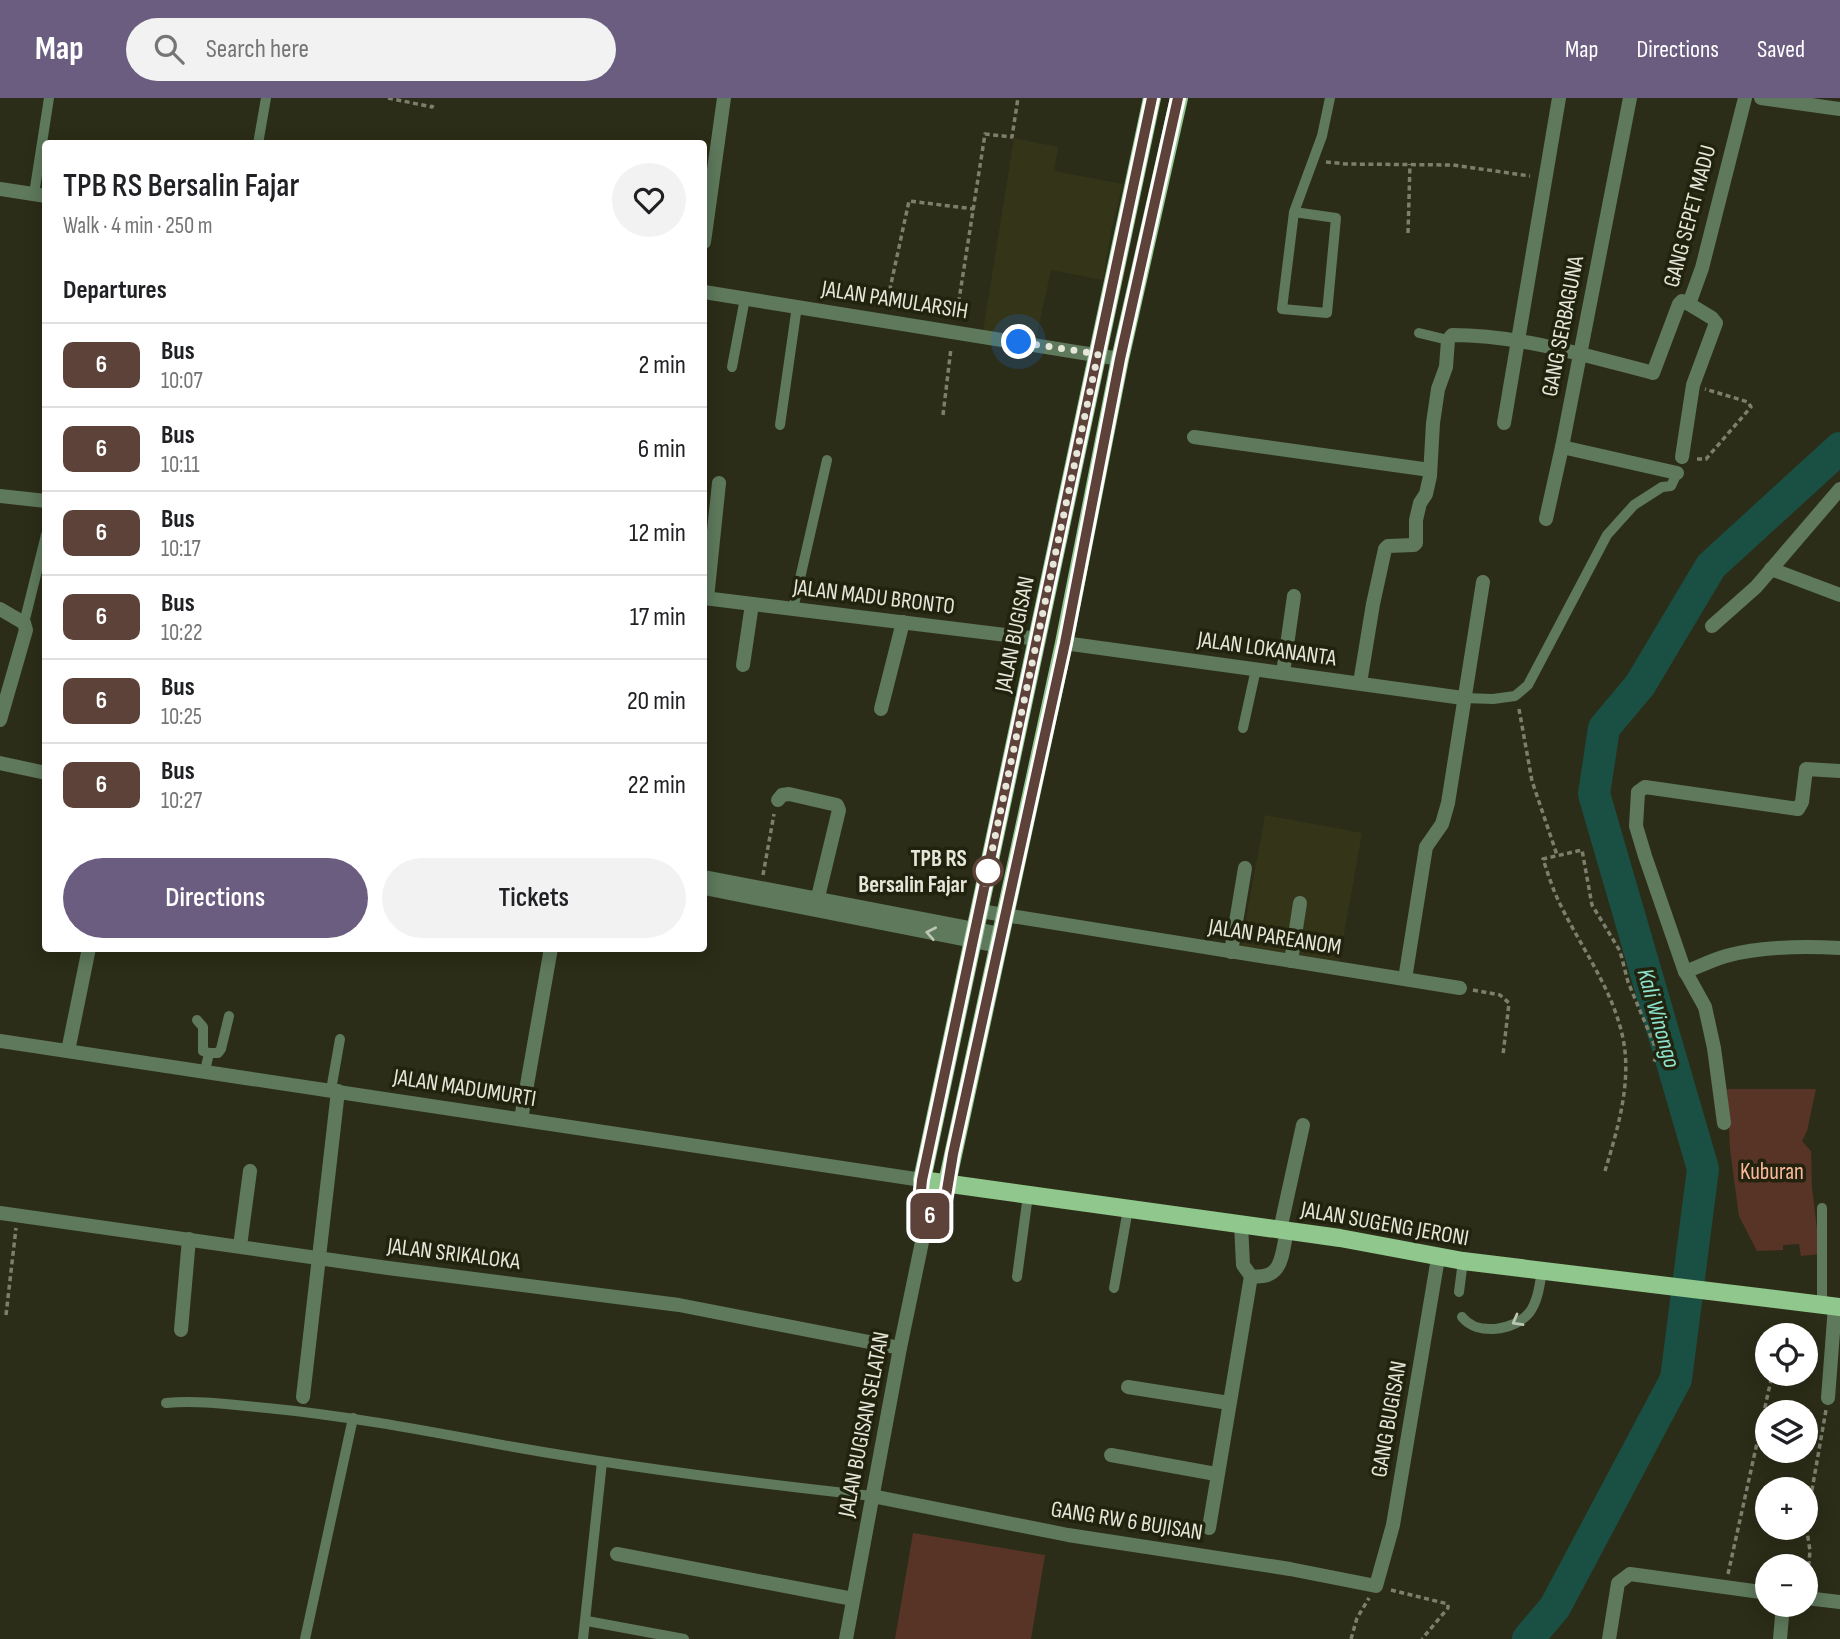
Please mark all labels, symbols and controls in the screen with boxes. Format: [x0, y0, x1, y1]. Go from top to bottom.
search box [126, 18, 616, 81]
text: Map [35, 29, 84, 69]
icon: search [150, 30, 188, 68]
text: Search here [206, 34, 309, 65]
text: Map [1565, 35, 1598, 64]
text: Directions [1636, 35, 1719, 64]
text: Saved [1757, 35, 1805, 64]
street label: GANG SEPET MADU [1658, 142, 1722, 290]
button: heart [612, 163, 686, 237]
text: TPB RS Bersalin Fajar [63, 166, 299, 206]
text: Walk · 4 min · 250 m [63, 212, 213, 240]
street label: GANG SERBAGUNA [1536, 253, 1590, 399]
street label: JALAN PAMULARSIH [819, 274, 970, 325]
text: Departures [63, 275, 167, 306]
your location [1001, 324, 1036, 359]
text: Bus [161, 336, 195, 367]
text: 6 [96, 350, 107, 379]
text: 2 min [638, 350, 686, 381]
text: 10:07 [161, 367, 203, 395]
text: Bus [161, 420, 195, 451]
text: 6 [96, 434, 107, 463]
text: 6 min [638, 434, 686, 465]
text: 10:11 [161, 451, 199, 479]
text: Bus [161, 504, 195, 535]
text: 6 [96, 518, 107, 547]
text: 12 min [629, 518, 686, 549]
text: 10:17 [161, 535, 201, 563]
street label: JALAN MADU BRONTO [791, 573, 956, 621]
street label: JALAN BUGISAN [989, 574, 1041, 696]
text: Bus [161, 588, 195, 619]
text: 6 [96, 602, 107, 631]
text: 17 min [630, 602, 686, 633]
text: 10:22 [161, 619, 202, 647]
street label: JALAN LOKANANTA [1195, 625, 1338, 673]
text: Bus [161, 672, 195, 703]
text: 6 [96, 686, 107, 715]
text: 20 min [627, 686, 686, 717]
text: 10:25 [161, 703, 202, 731]
text: Bus [161, 756, 195, 787]
text: 6 [96, 770, 107, 799]
text: 22 min [628, 770, 686, 801]
text: 10:27 [161, 787, 202, 815]
place label: TPB RS Bersalin Fajar [858, 845, 967, 899]
marker: TPB RS Bersalin Fajar [973, 856, 1003, 886]
button: Directions [63, 858, 368, 938]
button: Tickets [382, 858, 686, 938]
street label: JALAN PAREANOM [1205, 913, 1343, 961]
one-way arrow [925, 926, 937, 941]
water label: Kali Winongo [1631, 965, 1687, 1071]
street label: JALAN MADUMURTI [391, 1063, 538, 1113]
park label: Kuburan [1740, 1158, 1804, 1186]
line badge: 6 [907, 1193, 953, 1239]
street label: JALAN SUGENG JERONI [1298, 1195, 1471, 1253]
text: 6 [924, 1201, 936, 1230]
street label: JALAN SRIKALOKA [385, 1232, 522, 1276]
one-way arrow [1511, 1312, 1524, 1326]
map controls [1755, 1323, 1818, 1617]
button: locate [1755, 1323, 1818, 1386]
street label: JALAN BUGISAN SELATAN [832, 1329, 896, 1520]
street label: GANG BUGISAN [1365, 1359, 1413, 1479]
button: layers [1755, 1400, 1818, 1463]
button: + [1755, 1477, 1818, 1540]
street label: GANG RW 6 BUJISAN [1049, 1495, 1205, 1547]
button: − [1755, 1554, 1818, 1617]

